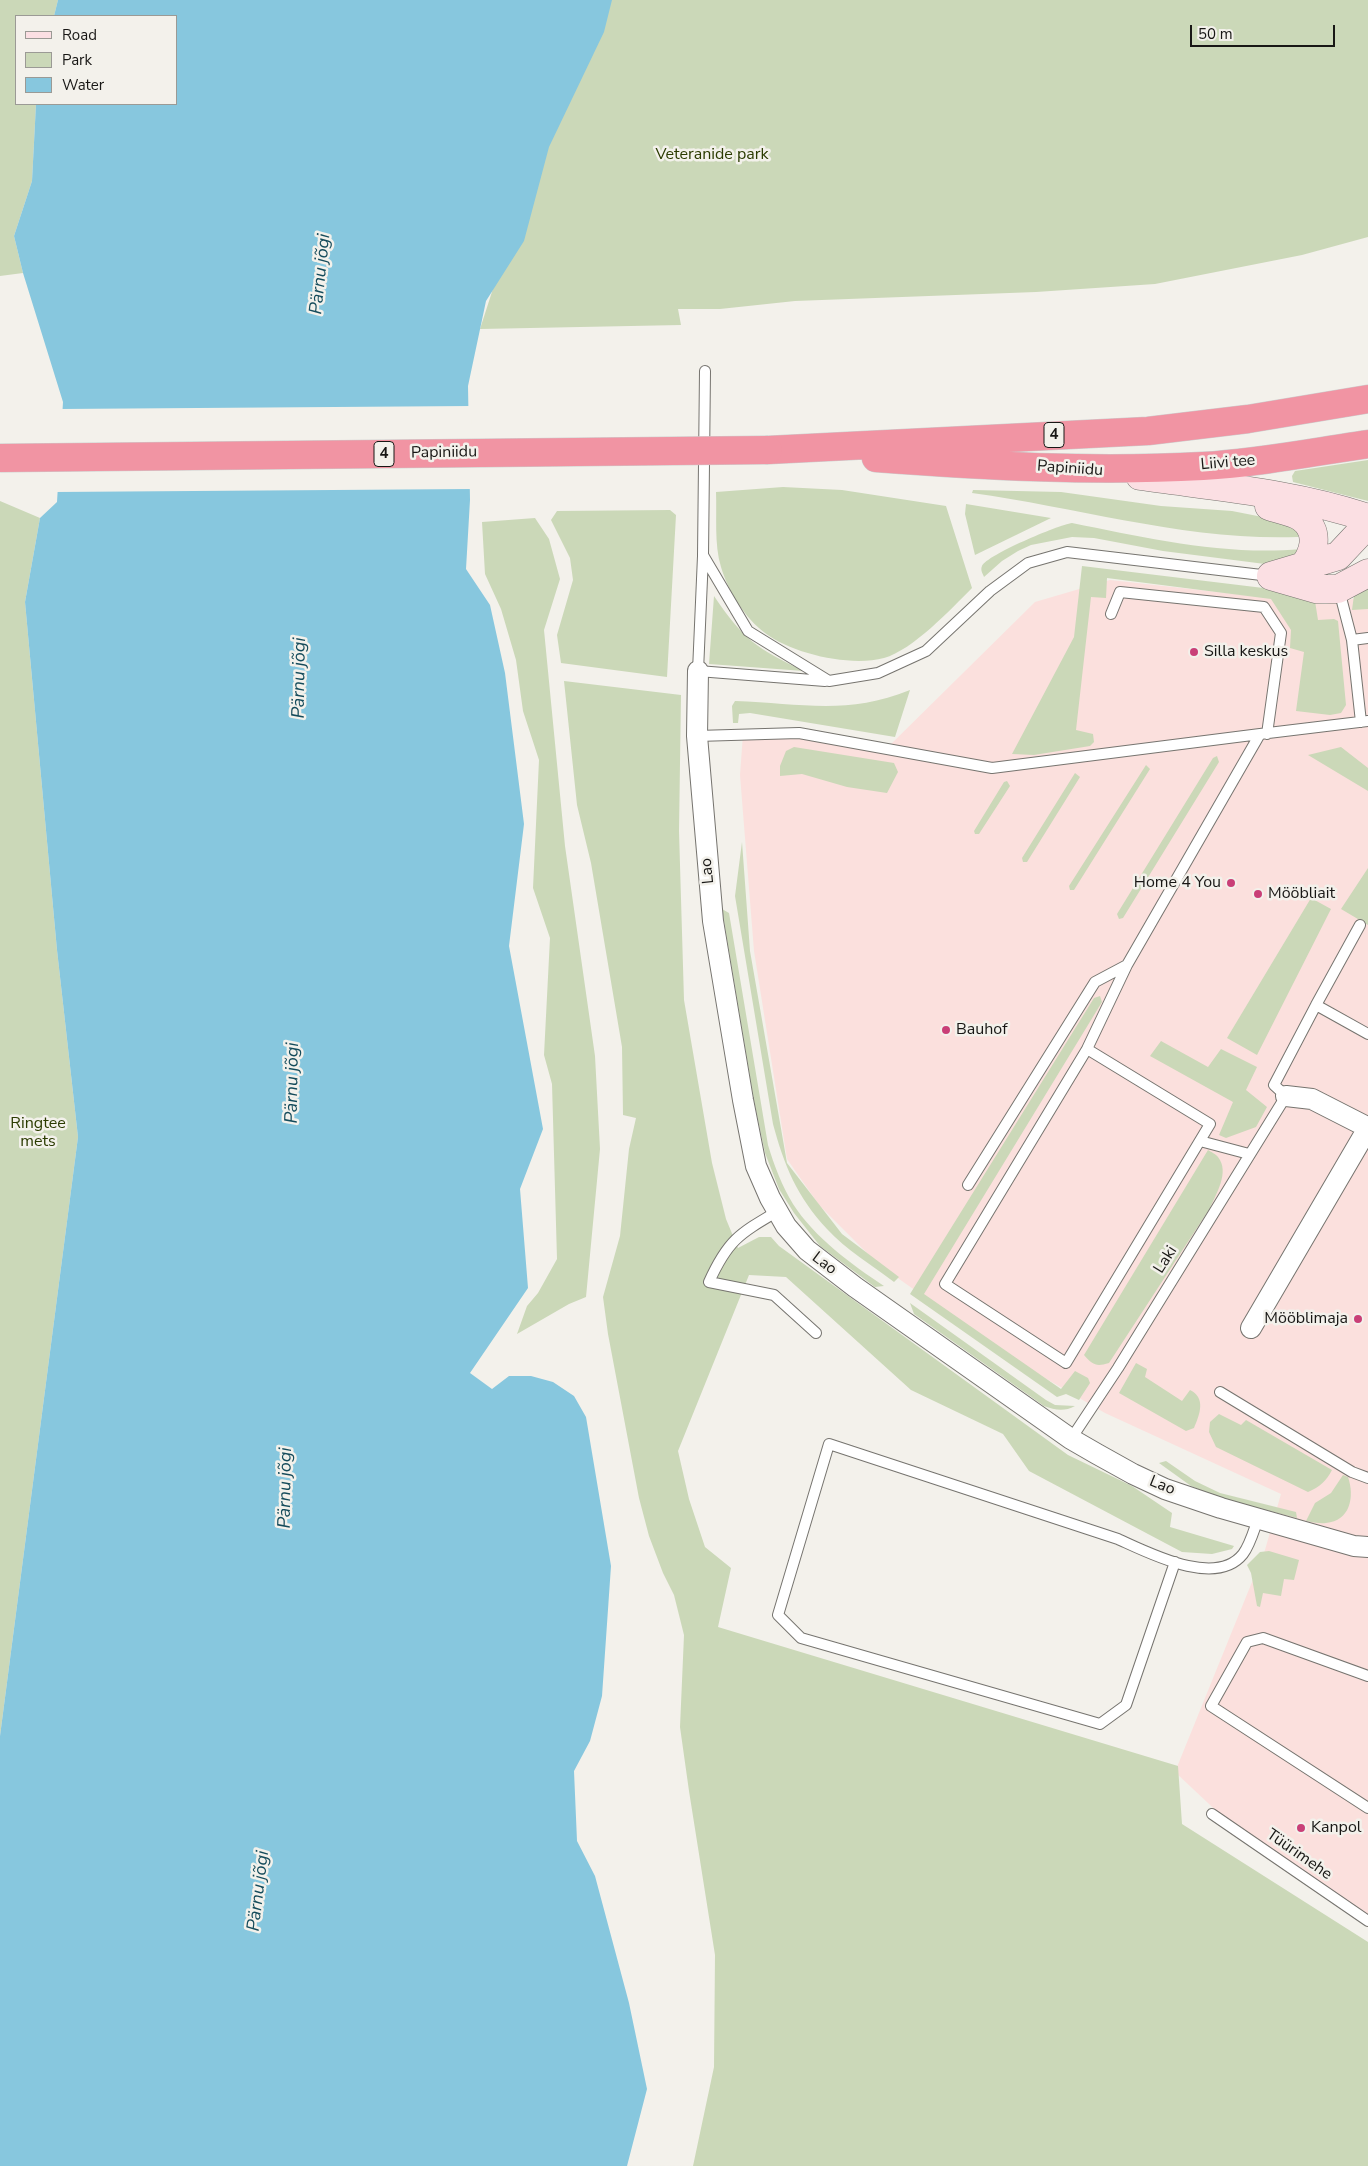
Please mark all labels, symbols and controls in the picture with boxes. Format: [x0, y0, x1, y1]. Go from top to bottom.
legend [15, 15, 178, 105]
scale bar [1193, 15, 1338, 47]
text: 50 m [1198, 24, 1233, 44]
text: Road [62, 25, 97, 45]
text: Park [62, 50, 92, 70]
text: Water [62, 75, 104, 95]
park label: Veteranide park [655, 145, 769, 165]
water label: Pärnu jõgi [306, 233, 336, 315]
road number: 4 [1044, 422, 1064, 448]
road number: 4 [374, 442, 394, 466]
street label: Papiniidu [411, 443, 477, 463]
street label: Liivi tee [1200, 451, 1256, 475]
street label: Papiniidu [1036, 457, 1104, 481]
water label: Pärnu jõgi [288, 637, 312, 719]
place label: Silla keskus [1204, 642, 1288, 662]
marker: Silla keskus [1188, 646, 1200, 658]
street label: Lao [697, 857, 719, 885]
place label: Home 4 You [1134, 873, 1221, 893]
marker: Home 4 You [1225, 877, 1237, 889]
place label: Mööbliait [1268, 884, 1335, 904]
marker: Mööbliait [1252, 888, 1264, 900]
place label: Bauhof [956, 1020, 1008, 1040]
marker: Bauhof [940, 1024, 952, 1036]
water label: Pärnu jõgi [281, 1042, 305, 1124]
park label: Ringtee mets [10, 1114, 66, 1152]
street label: Laki [1150, 1243, 1182, 1277]
street label: Lao [808, 1248, 840, 1280]
place label: Mööblimaja [1264, 1309, 1348, 1329]
marker: Mööblimaja [1352, 1313, 1364, 1325]
water label: Pärnu jõgi [274, 1447, 298, 1529]
street label: Lao [1146, 1472, 1178, 1500]
place label: Kanpol [1311, 1818, 1362, 1838]
marker: Kanpol [1295, 1822, 1307, 1834]
street label: Tüürimehe [1262, 1825, 1336, 1885]
water label: Pärnu jõgi [243, 1850, 275, 1932]

